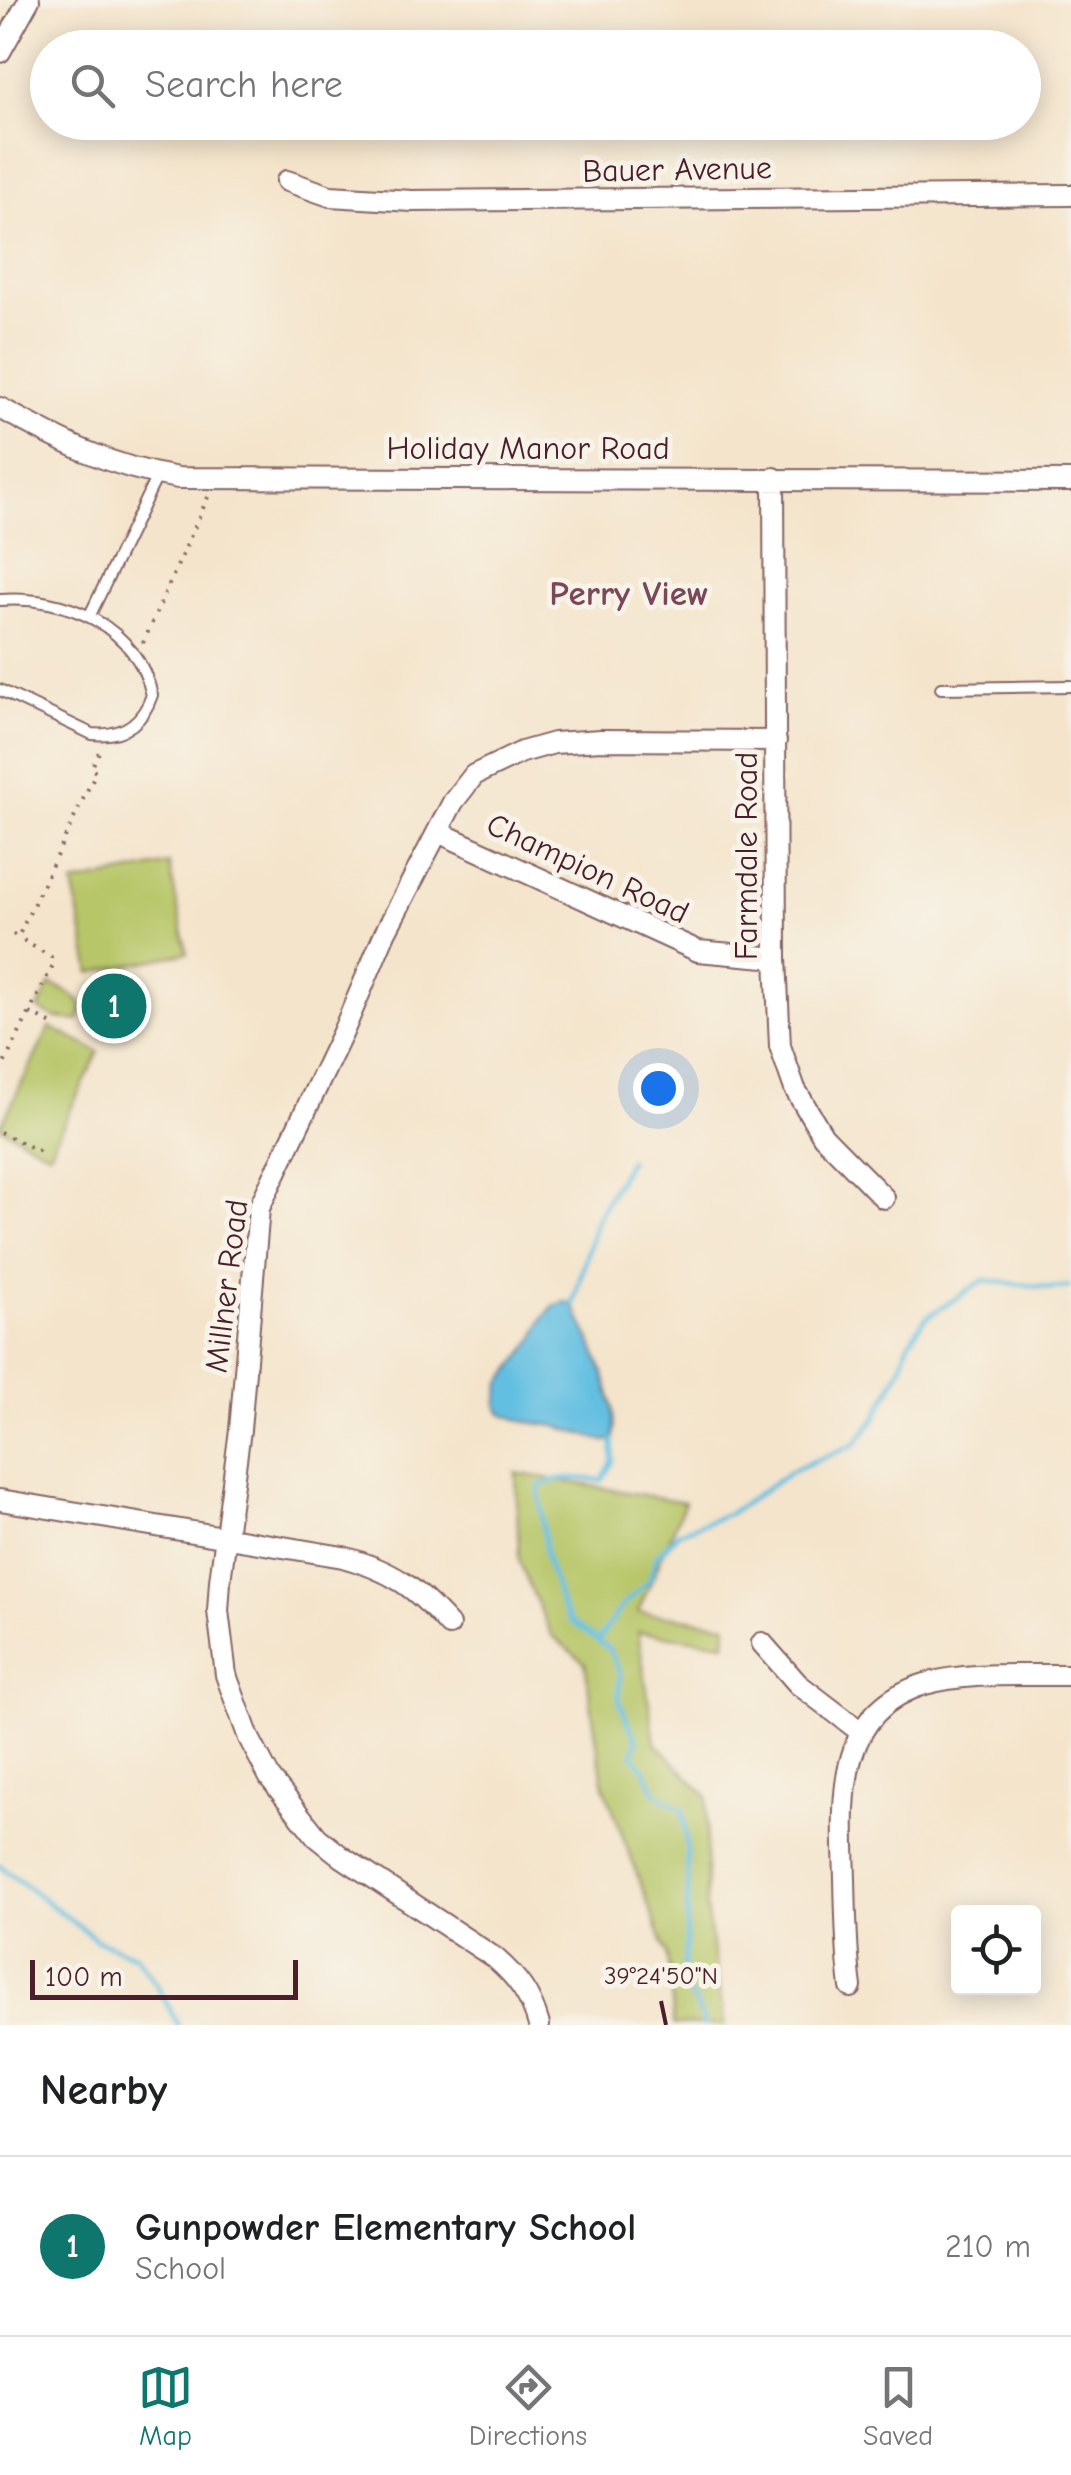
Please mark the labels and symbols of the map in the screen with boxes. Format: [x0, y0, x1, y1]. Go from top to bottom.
street label: Bauer Avenue [582, 149, 772, 190]
street label: Holiday Manor Road [386, 430, 670, 467]
district label: Perry View [549, 573, 709, 614]
street label: Farmdale Road [728, 752, 765, 960]
street label: Champion Road [481, 806, 695, 931]
pin: 1 [82, 968, 146, 1044]
your location [633, 1063, 684, 1114]
street label: Millner Road [198, 1197, 255, 1375]
scale bar [30, 1955, 298, 2000]
text: 39°24'50"N [604, 1961, 718, 1990]

